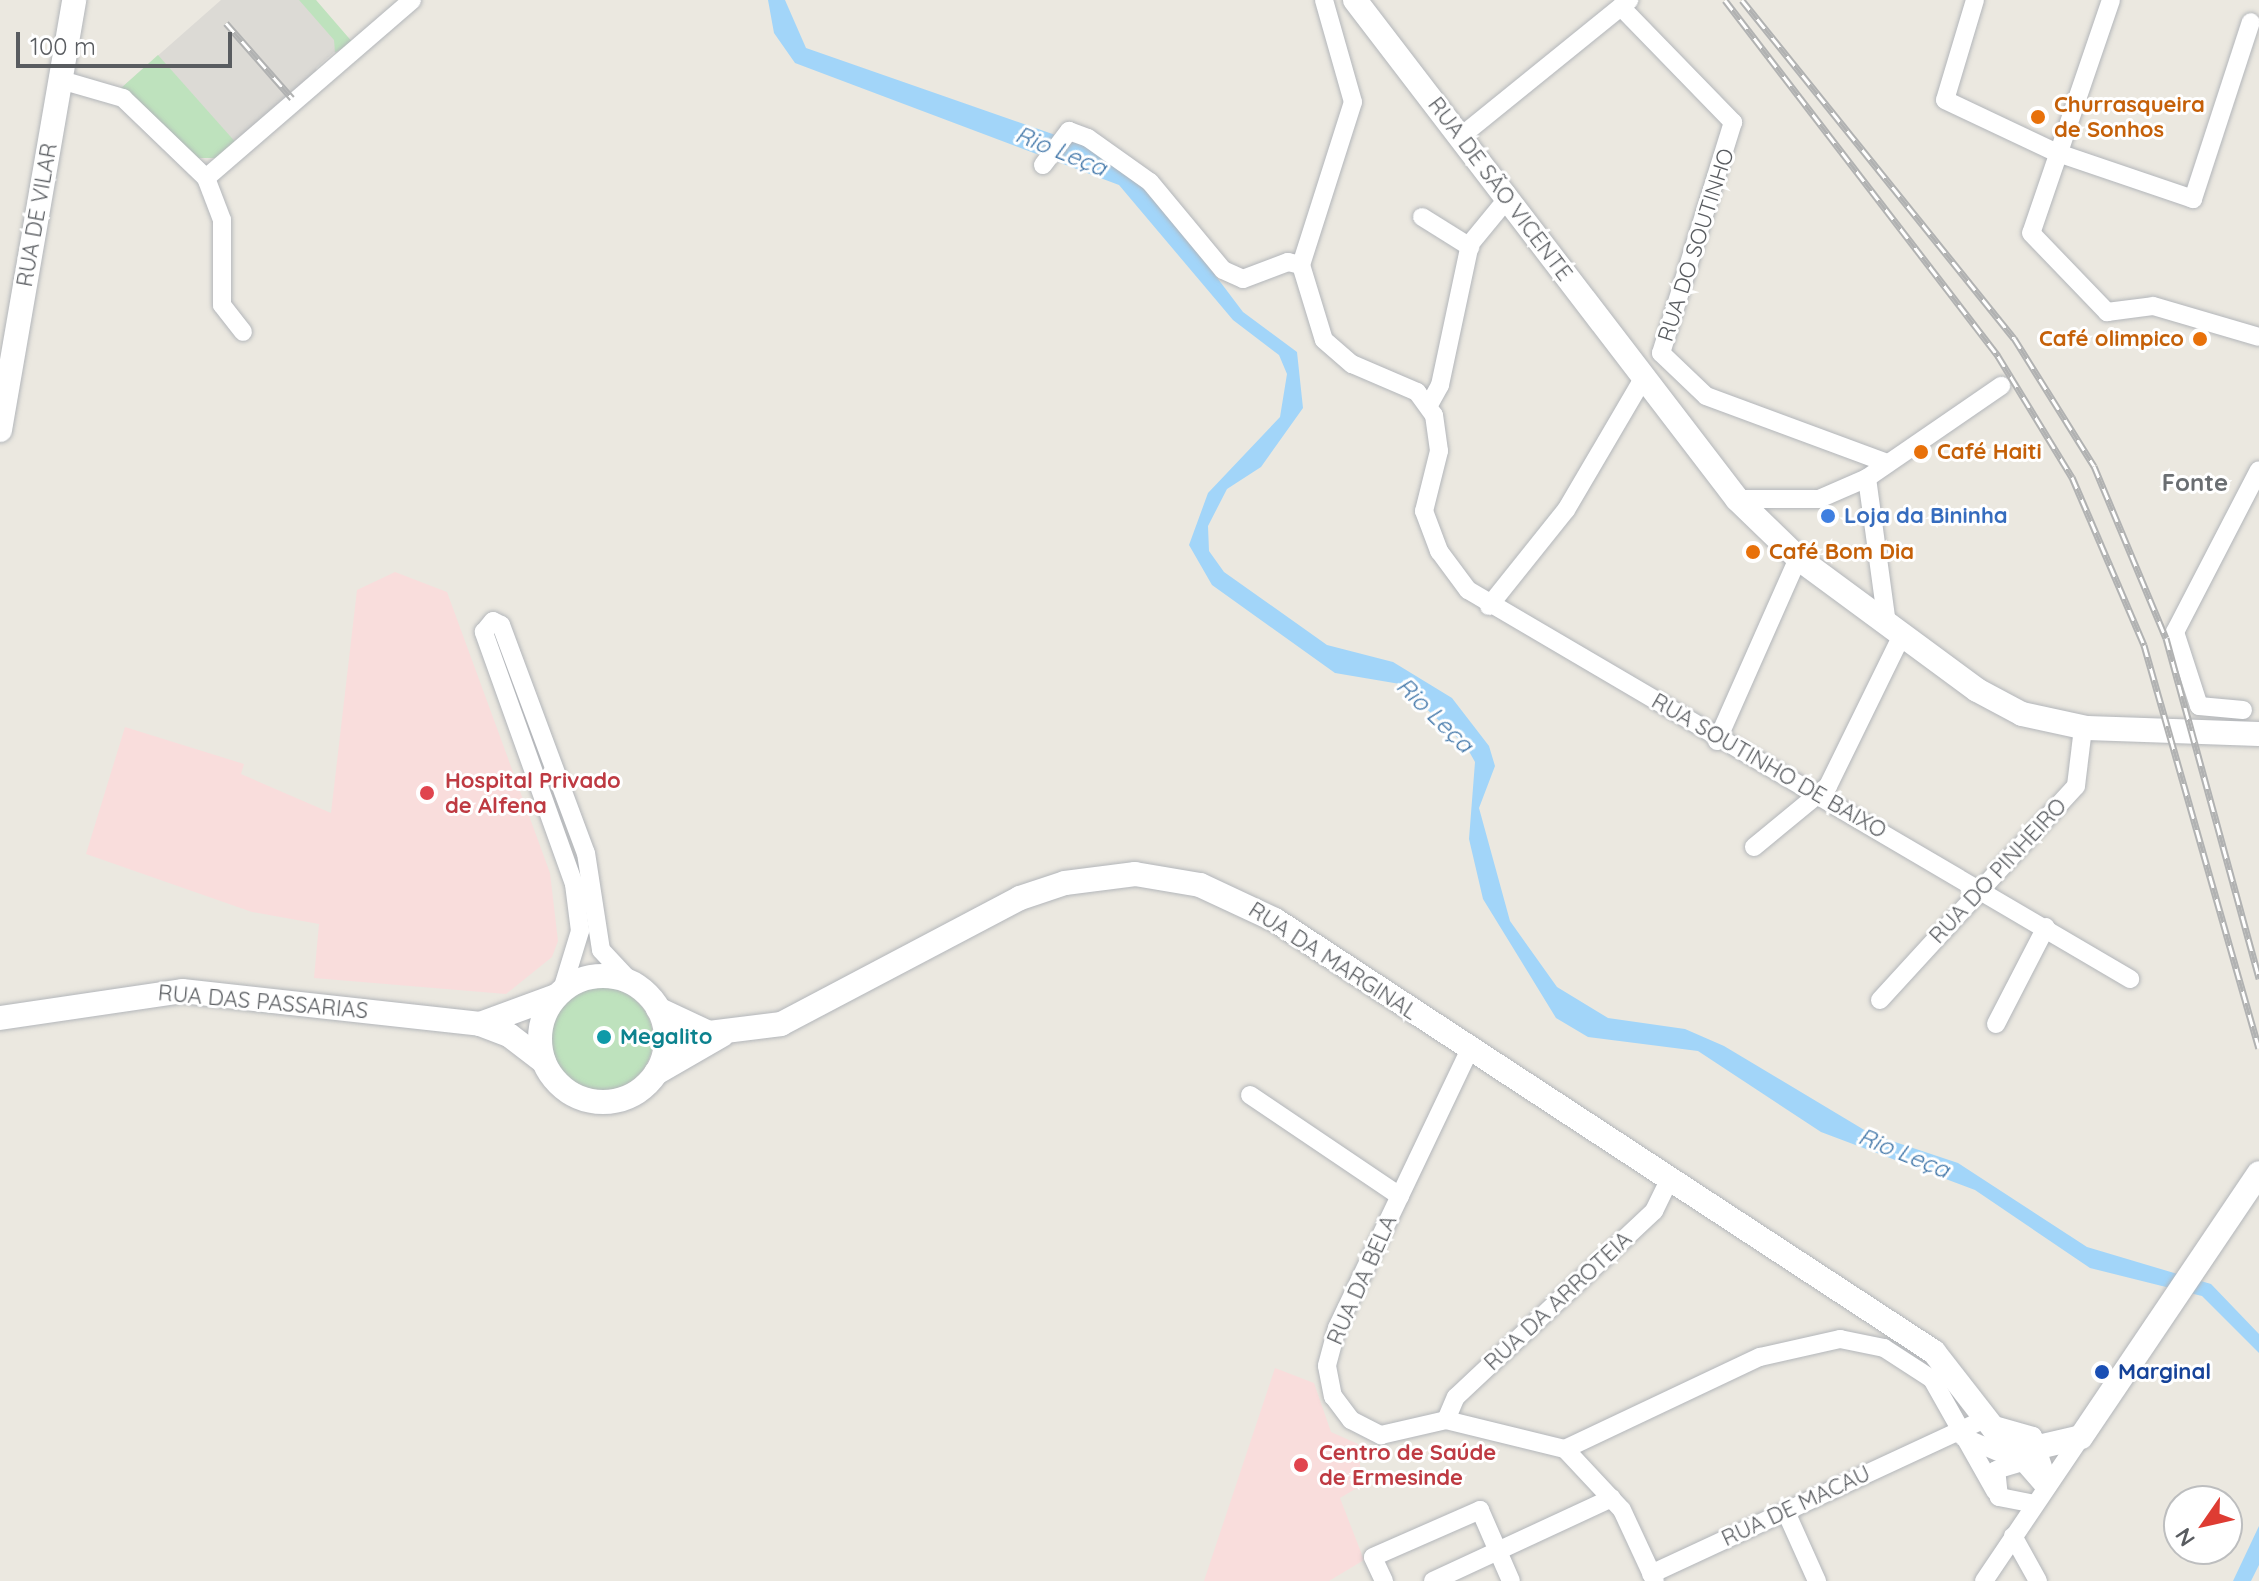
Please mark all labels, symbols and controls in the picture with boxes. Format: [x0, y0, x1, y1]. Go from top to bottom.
scale bar [20, 16, 236, 66]
text: 100 m [30, 31, 96, 61]
place label: Churrasqueira de Sonhos [2054, 91, 2205, 142]
street label: RUA DE SÃO VICENTE [1422, 92, 1578, 286]
marker: Churrasqueira de Sonhos [2029, 108, 2047, 126]
water label: Rio Leça [1011, 120, 1111, 182]
street label: RUA DE VILAR [11, 141, 63, 289]
street label: RUA DO SOUTINHO [1652, 145, 1740, 345]
place label: Café olimpico [2039, 326, 2184, 352]
marker: Café olimpico [2191, 330, 2209, 348]
place label: Café Haiti [1937, 439, 2042, 465]
marker: Café Haiti [1912, 443, 1930, 461]
district label: Fonte [2162, 469, 2228, 497]
place label: Loja da Bininha [1844, 503, 2008, 529]
marker: Loja da Bininha [1819, 507, 1837, 525]
place label: Café Bom Dia [1769, 539, 1914, 565]
marker: Café Bom Dia [1744, 543, 1762, 561]
water label: Rio Leça [1391, 671, 1479, 759]
street label: RUA SOUTINHO DE BAIXO [1647, 688, 1891, 844]
place label: Hospital Privado de Alfena [445, 767, 621, 818]
marker: Hospital Privado de Alfena [416, 782, 438, 804]
street label: RUA DO PINHEIRO [1924, 793, 2072, 949]
street label: RUA DA MARGINAL [1244, 897, 1422, 1025]
street label: RUA DAS PASSARIAS [157, 980, 369, 1024]
place label: Megalito [620, 1024, 712, 1050]
marker: Megalito [595, 1028, 613, 1046]
water label: Rio Leça [1854, 1122, 1954, 1184]
street label: RUA DA BELA [1322, 1211, 1402, 1349]
street label: RUA DA ARROTEIA [1479, 1226, 1637, 1376]
place label: Marginal [2118, 1359, 2211, 1385]
marker: Marginal [2093, 1363, 2111, 1381]
place label: Centro de Saúde de Ermesinde [1319, 1439, 1496, 1490]
marker: Centro de Saúde de Ermesinde [1290, 1454, 1312, 1476]
street label: RUA DE MACAU [1717, 1460, 1875, 1552]
north arrow [2163, 1485, 2243, 1565]
text: N [2169, 1523, 2201, 1552]

